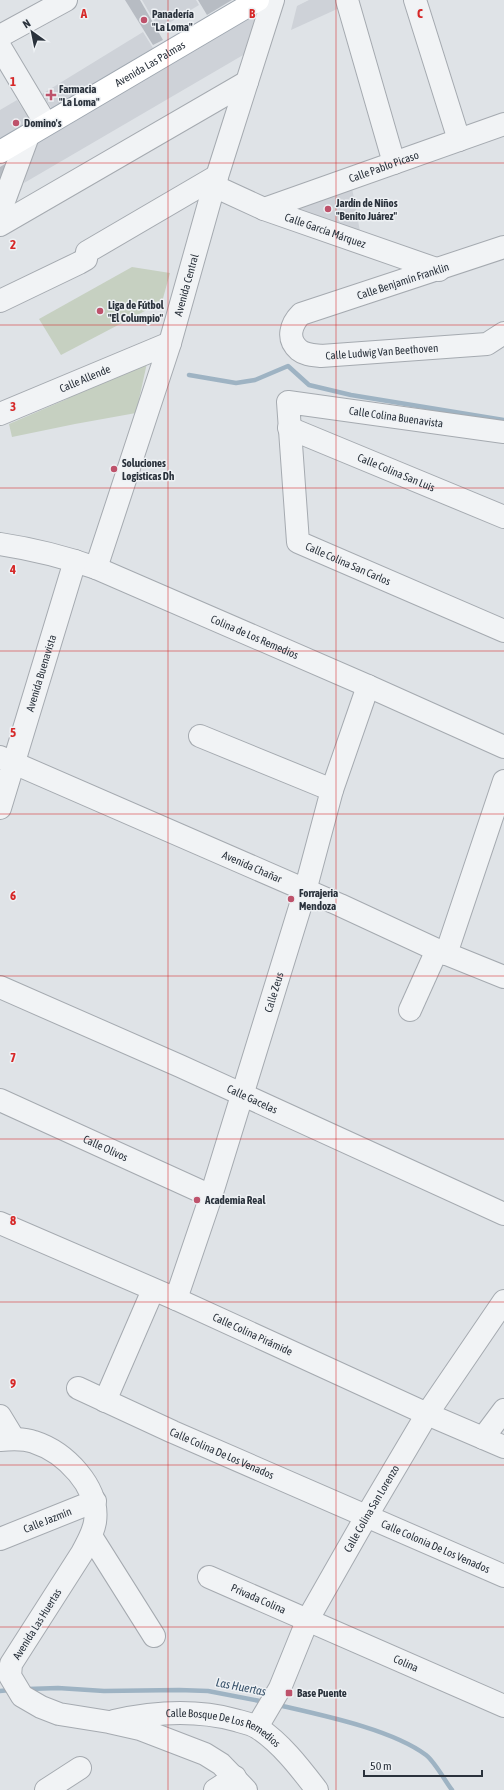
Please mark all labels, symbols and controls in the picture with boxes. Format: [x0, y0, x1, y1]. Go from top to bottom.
text: A [80, 6, 88, 21]
text: B [249, 6, 256, 21]
text: C [417, 6, 423, 21]
place label: Panadería "La Loma" [152, 8, 194, 33]
north arrow [12, 12, 52, 52]
marker: Panadería "La Loma" [139, 15, 149, 25]
text: N [21, 17, 33, 30]
street label: Avenida Las Palmas [113, 38, 187, 89]
text: 1 [10, 74, 16, 89]
place label: Farmacia "La Loma" [59, 83, 100, 108]
marker: Farmacia "La Loma" [46, 90, 56, 100]
place label: Domino's [24, 117, 62, 129]
marker: Domino's [11, 118, 21, 128]
street label: Calle Pablo Picaso [347, 149, 420, 184]
place label: Jardín de Niños "Benito Juárez" [335, 197, 398, 222]
marker: Jardín de Niños "Benito Juárez" [323, 204, 333, 214]
street label: Calle García Márquez [283, 211, 368, 250]
text: 2 [10, 237, 16, 252]
street label: Avenida Central [172, 253, 201, 318]
street label: Calle Benjamín Franklin [355, 260, 451, 302]
place label: Liga de Fútbol "El Columpio" [108, 299, 165, 324]
marker: Liga de Fútbol "El Columpio" [95, 306, 105, 316]
street label: Calle Ludwig Van Beethoven [325, 342, 439, 362]
street label: Calle Allende [58, 363, 112, 394]
text: 3 [10, 399, 16, 414]
street label: Calle Colina Buenavista [348, 404, 444, 430]
street label: Calle Colina San Luis [356, 451, 437, 494]
place label: Soluciones Logisticas Dh [122, 457, 174, 482]
marker: Soluciones Logisticas Dh [109, 464, 119, 474]
street label: Calle Colina San Carlos [304, 540, 393, 587]
text: 4 [9, 562, 16, 577]
street label: Colina de Los Remedios [209, 613, 300, 661]
street label: Avenida Buenavista [24, 633, 58, 713]
text: 5 [10, 725, 16, 740]
street label: Avenida Chañar [221, 849, 284, 885]
place label: Forrajeria Mendoza [299, 887, 338, 912]
text: 6 [10, 888, 16, 903]
marker: Forrajeria Mendoza [286, 894, 296, 904]
street label: Calle Zeus [262, 971, 286, 1014]
text: 7 [10, 1050, 16, 1065]
street label: Calle Gacelas [225, 1082, 280, 1116]
street label: Calle Olivos [81, 1133, 130, 1163]
place label: Academia Real [204, 1194, 266, 1206]
marker: Academia Real [192, 1195, 202, 1205]
text: 8 [10, 1213, 16, 1228]
street label: Calle Colina Pirámide [211, 1311, 294, 1358]
text: 9 [10, 1376, 16, 1391]
street label: Calle Colina De Los Venados [168, 1425, 276, 1481]
street label: Calle Colina San Lorenzo [341, 1463, 401, 1554]
street label: Calle Jazmín [22, 1505, 73, 1535]
street label: Calle Colonia De Los Venados [379, 1517, 492, 1575]
street label: Privada Colina [229, 1581, 288, 1616]
street label: Avenida Las Huertas [10, 1586, 64, 1662]
street label: Colina [392, 1652, 420, 1674]
water label: Las Huertas [215, 1675, 267, 1699]
place label: Base Puente [297, 1687, 347, 1699]
marker: Base Puente [284, 1688, 294, 1698]
street label: Calle Bosque De Los Remedios [165, 1707, 283, 1750]
scale bar [364, 1752, 482, 1778]
text: 50 m [370, 1759, 392, 1773]

